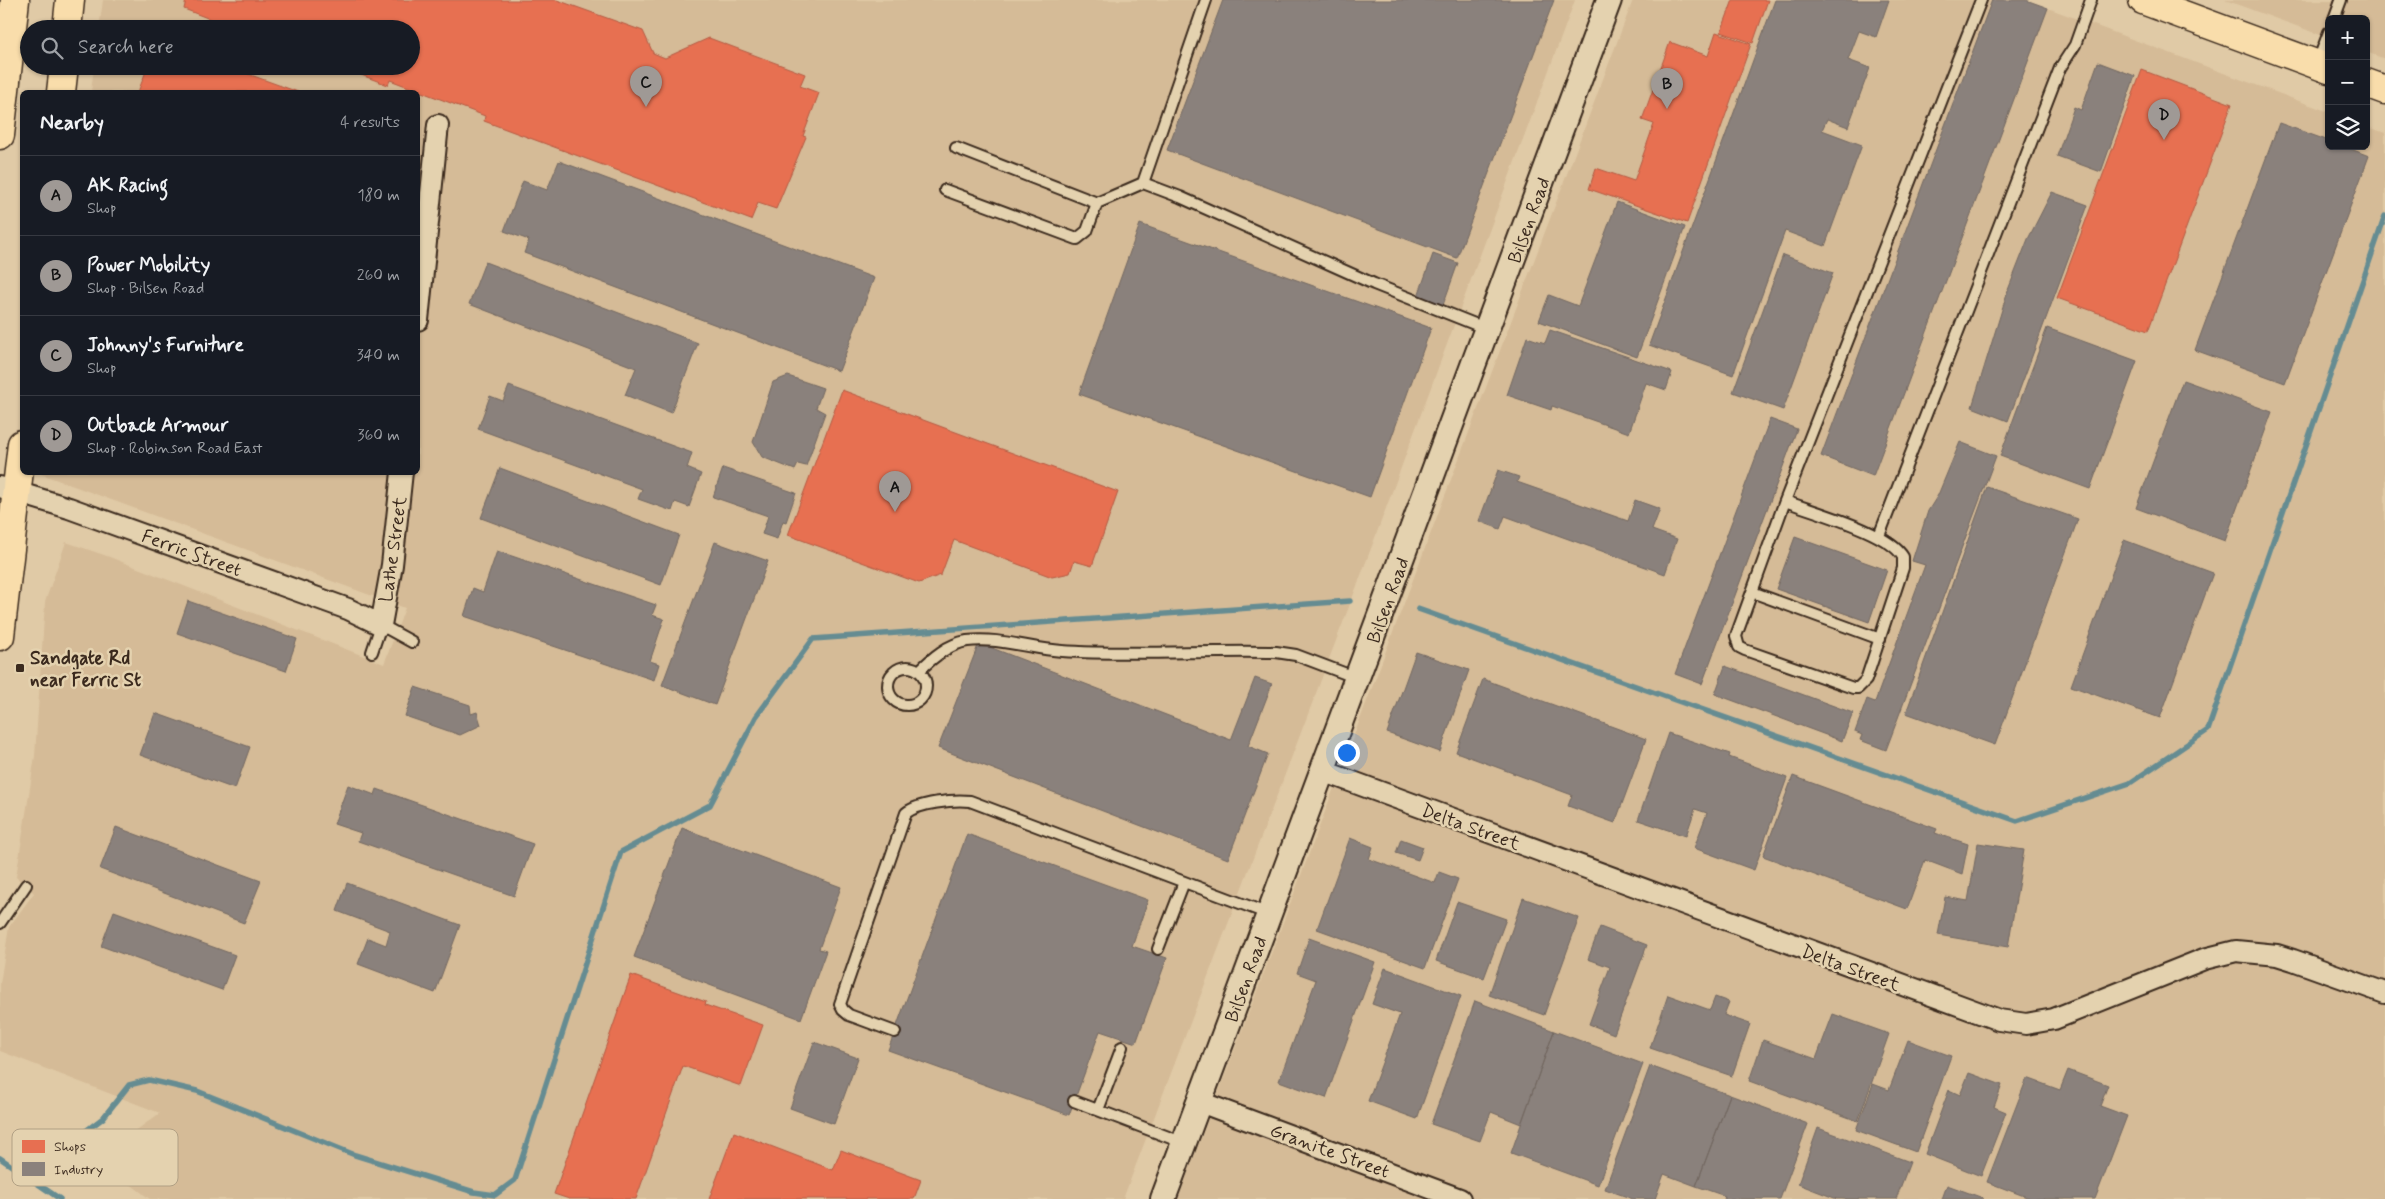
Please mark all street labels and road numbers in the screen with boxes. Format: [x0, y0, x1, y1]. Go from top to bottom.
street label: Bilsen Road [1502, 174, 1557, 267]
street label: Lathe Street [374, 495, 413, 604]
street label: Ferric Street [138, 524, 245, 583]
street label: Bilsen Road [1361, 554, 1416, 647]
street label: Delta Street [1418, 798, 1523, 857]
street label: Bilsen Road [1219, 933, 1274, 1026]
street label: Delta Street [1798, 939, 1903, 998]
street label: Granite Street [1266, 1118, 1393, 1185]

